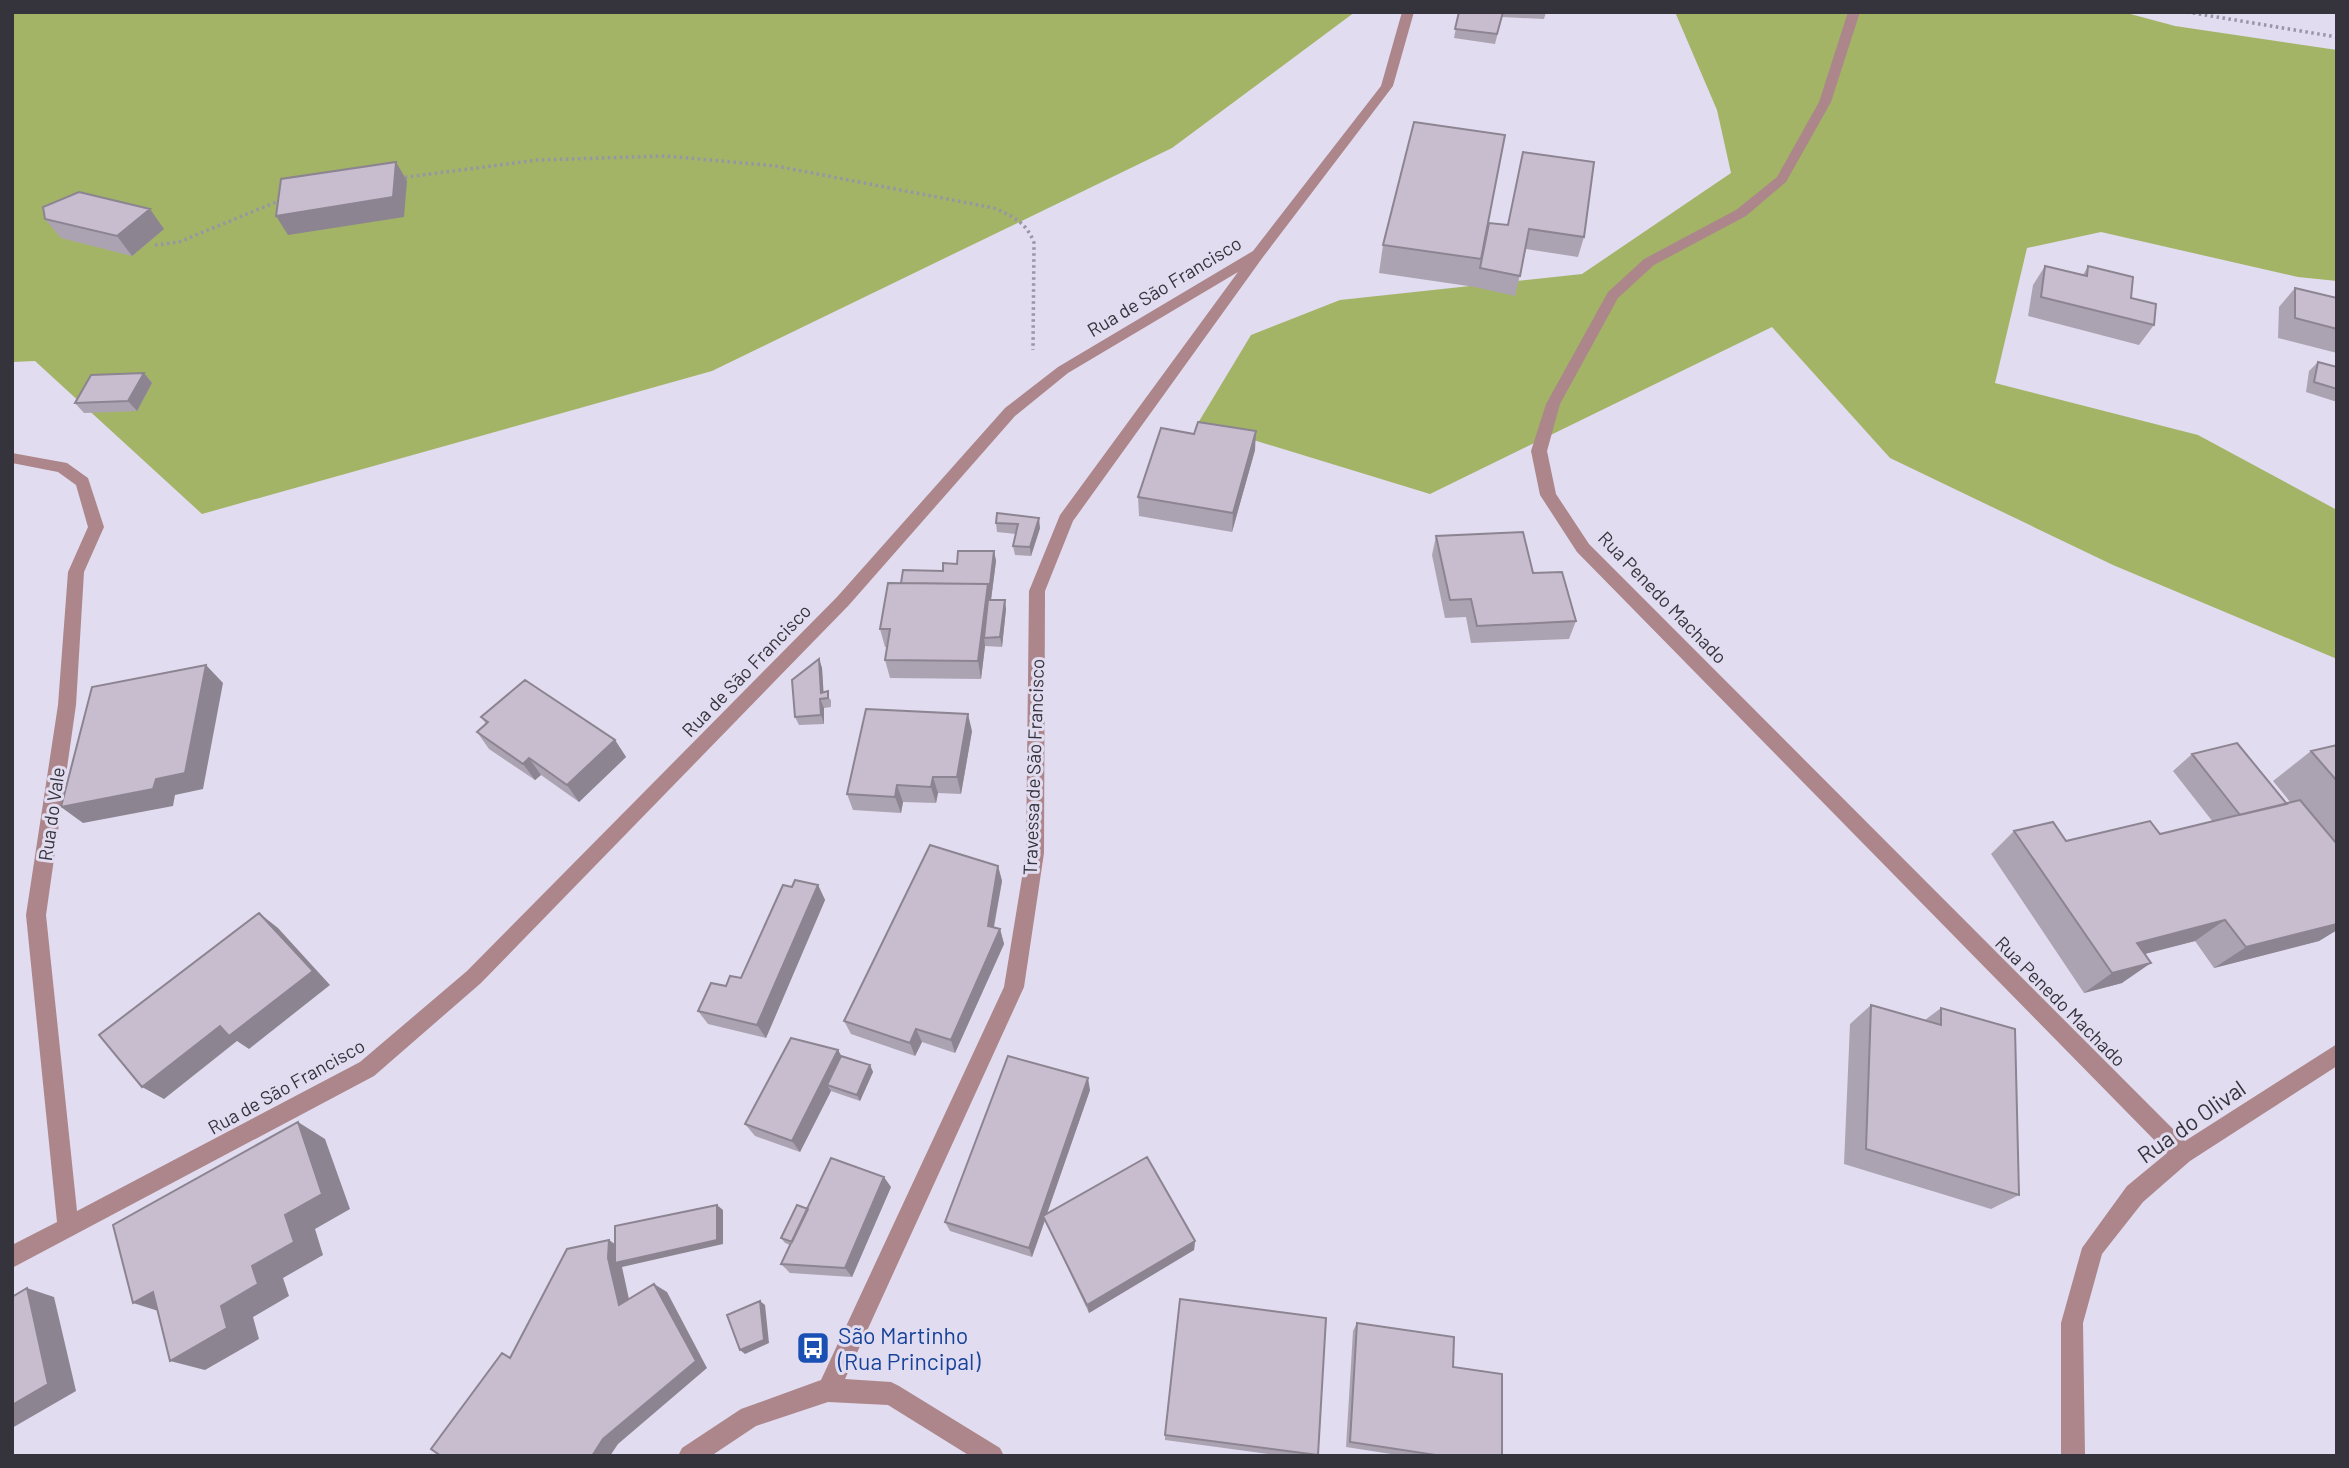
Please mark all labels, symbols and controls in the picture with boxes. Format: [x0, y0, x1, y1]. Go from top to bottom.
street label: Rua de São Francisco [1083, 231, 1245, 341]
street label: Rua Penedo Machado [1594, 526, 1732, 668]
street label: Rua de São Francisco [677, 599, 815, 741]
street label: Travessa de São Francisco [1018, 658, 1048, 876]
street label: Rua do Vale [33, 766, 69, 862]
street label: Rua Penedo Machado [1991, 931, 2131, 1071]
street label: Rua de São Francisco [204, 1033, 368, 1139]
street label: Rua do Olival [2132, 1073, 2250, 1169]
place label: São Martinho (Rua Principal) [837, 1321, 981, 1375]
bus stop icon: São Martinho (Rua Principal) [794, 1329, 832, 1367]

